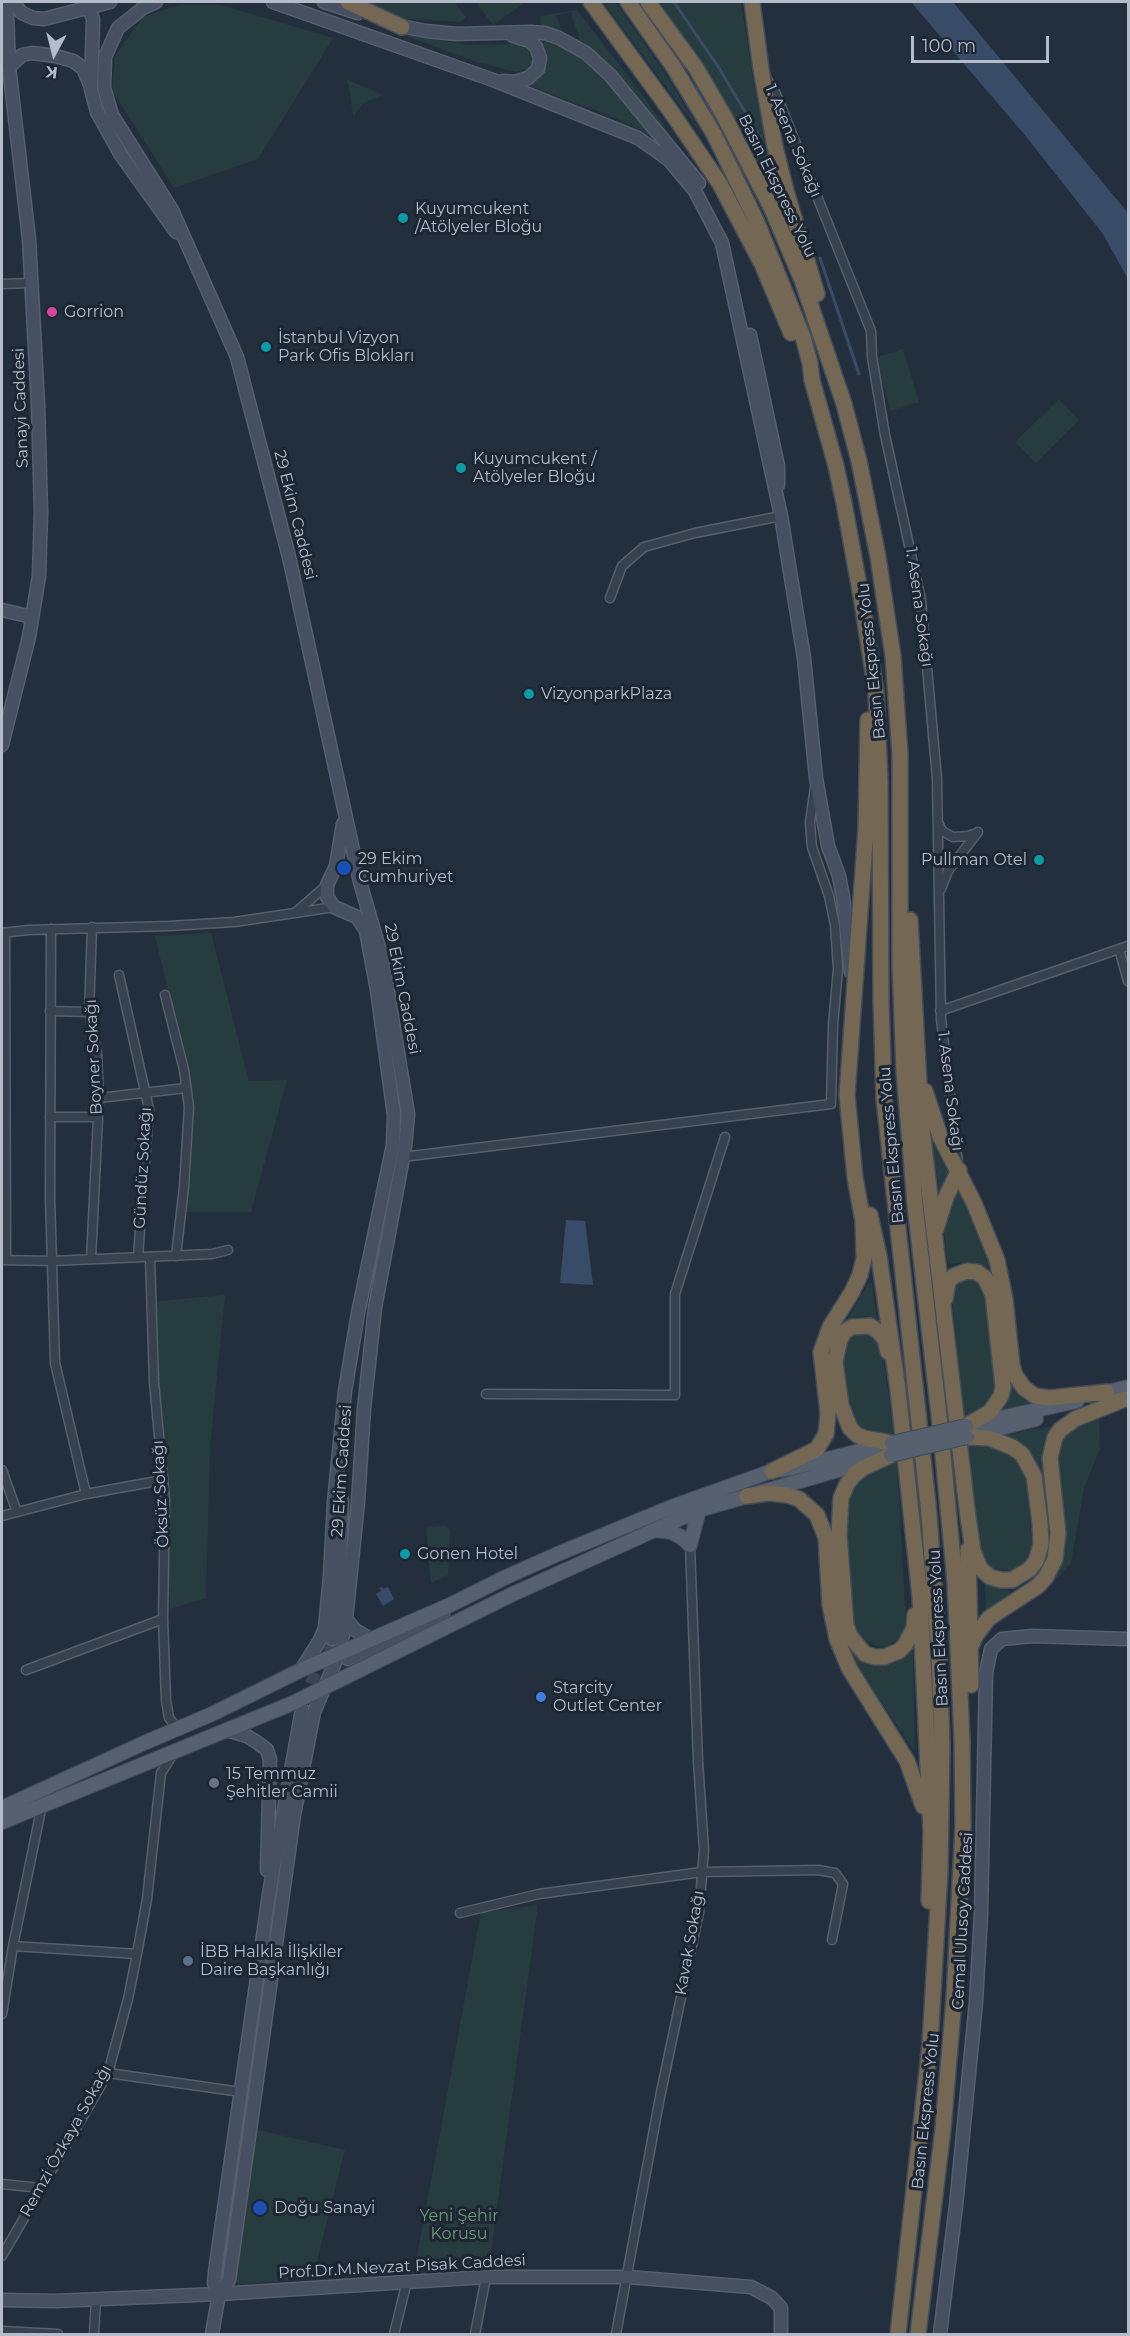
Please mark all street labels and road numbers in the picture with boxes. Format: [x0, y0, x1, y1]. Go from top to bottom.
street label: 1. Asena Sokağı [761, 82, 825, 200]
street label: Basın Ekspress Yolu [734, 111, 820, 261]
street label: Sanayi Caddesi [9, 347, 33, 469]
street label: 29 Ekim Caddesi [270, 448, 320, 582]
street label: 1. Asena Sokağı [901, 546, 937, 668]
street label: Basın Ekspress Yolu [854, 582, 890, 740]
street label: 29 Ekim Caddesi [380, 922, 424, 1056]
street label: Boyner Sokağı [81, 999, 107, 1115]
street label: 1. Asena Sokağı [933, 1030, 967, 1152]
street label: Basın Ekspress Yolu [876, 1066, 908, 1224]
street label: Gündüz Sokağı [130, 1107, 156, 1229]
street label: 29 Ekim Caddesi [328, 1404, 356, 1538]
street label: Öksüz Sokağı [149, 1440, 173, 1548]
street label: Basın Ekspress Yolu [925, 1549, 953, 1707]
street label: Cemal Ulusoy Caddesi [949, 1832, 977, 2010]
street label: Kavak Sokağı [671, 1889, 709, 1997]
street label: Basın Ekspress Yolu [908, 2032, 944, 2190]
street label: Remzi Özkaya Sokağı [16, 2062, 116, 2220]
street label: Prof.Dr.M.Nevzat Pisak Caddesi [278, 2251, 526, 2283]

